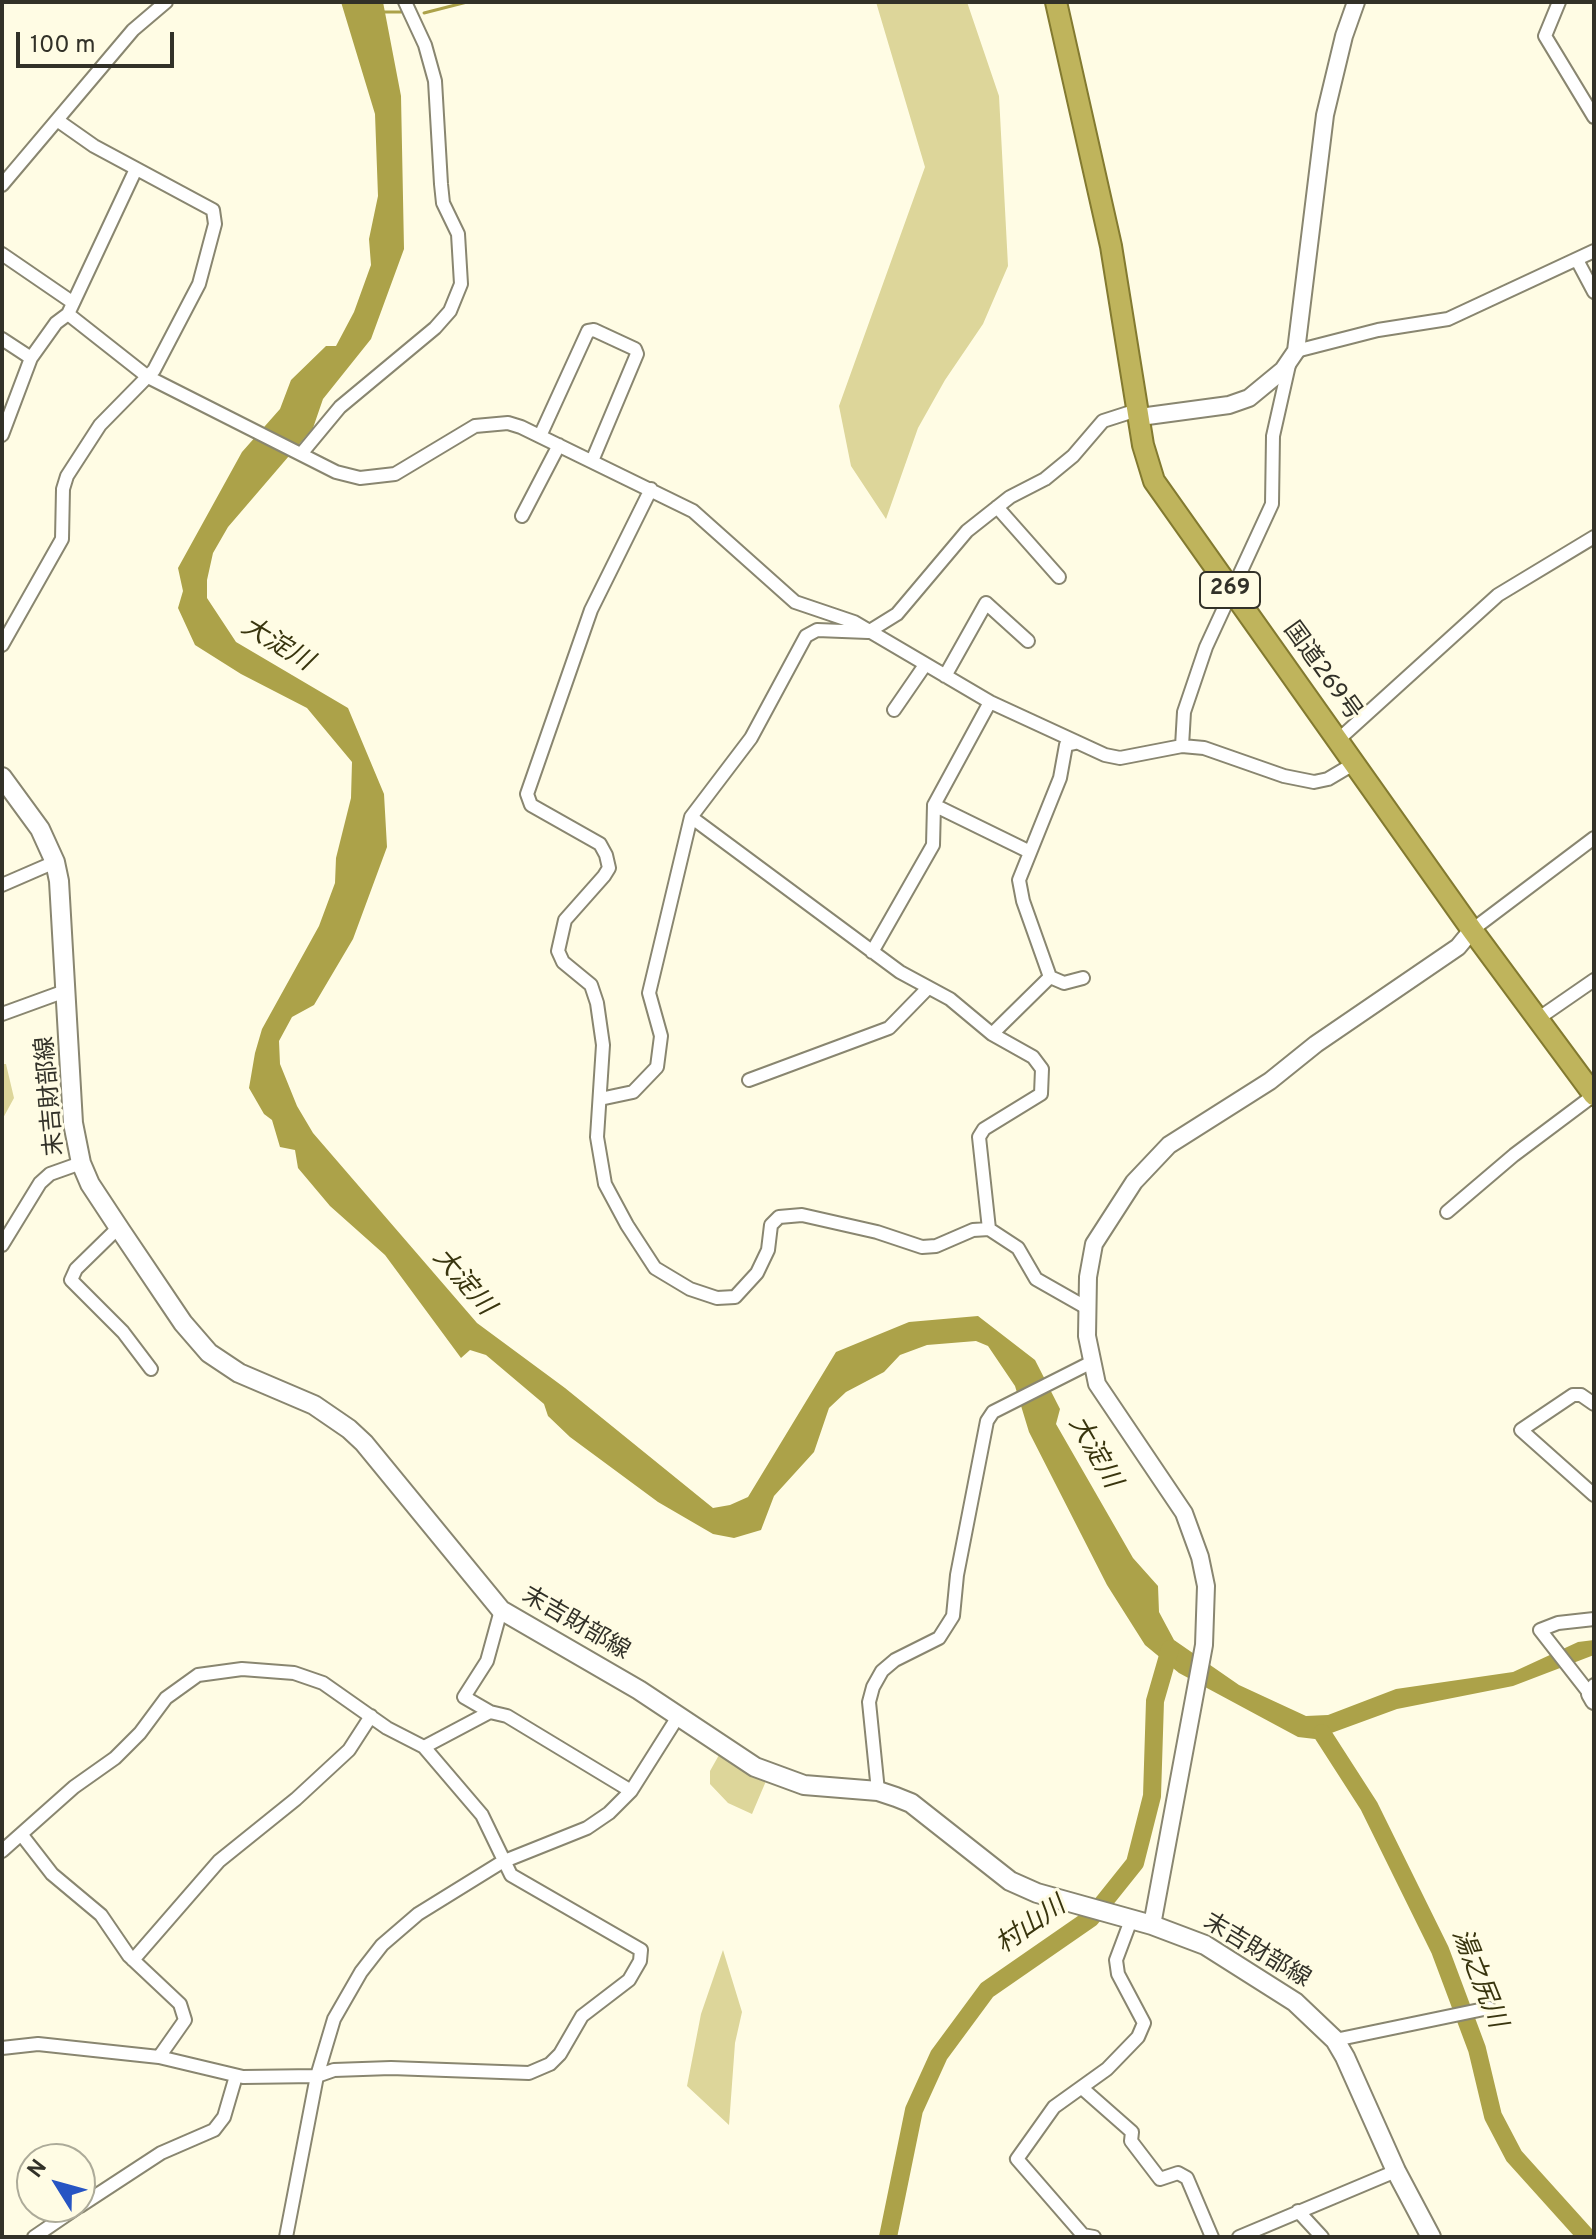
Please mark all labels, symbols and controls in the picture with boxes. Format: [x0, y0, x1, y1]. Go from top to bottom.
scale bar [20, 16, 178, 66]
text: 100 m [30, 31, 96, 61]
road number: 269 [1200, 572, 1260, 608]
water label: 大淀川 [235, 613, 317, 679]
street label: 国道269号 [1276, 617, 1366, 727]
street label: 末吉財部線 [32, 1035, 72, 1157]
water label: 大淀川 [425, 1243, 499, 1323]
water label: 大淀川 [1060, 1411, 1126, 1495]
street label: 末吉財部線 [516, 1583, 634, 1667]
water label: 村山川 [991, 1892, 1073, 1962]
street label: 末吉財部線 [1197, 1909, 1315, 1995]
water label: 湯之尻川 [1443, 1925, 1511, 2033]
north arrow [16, 2143, 96, 2223]
text: N [22, 2155, 54, 2184]

